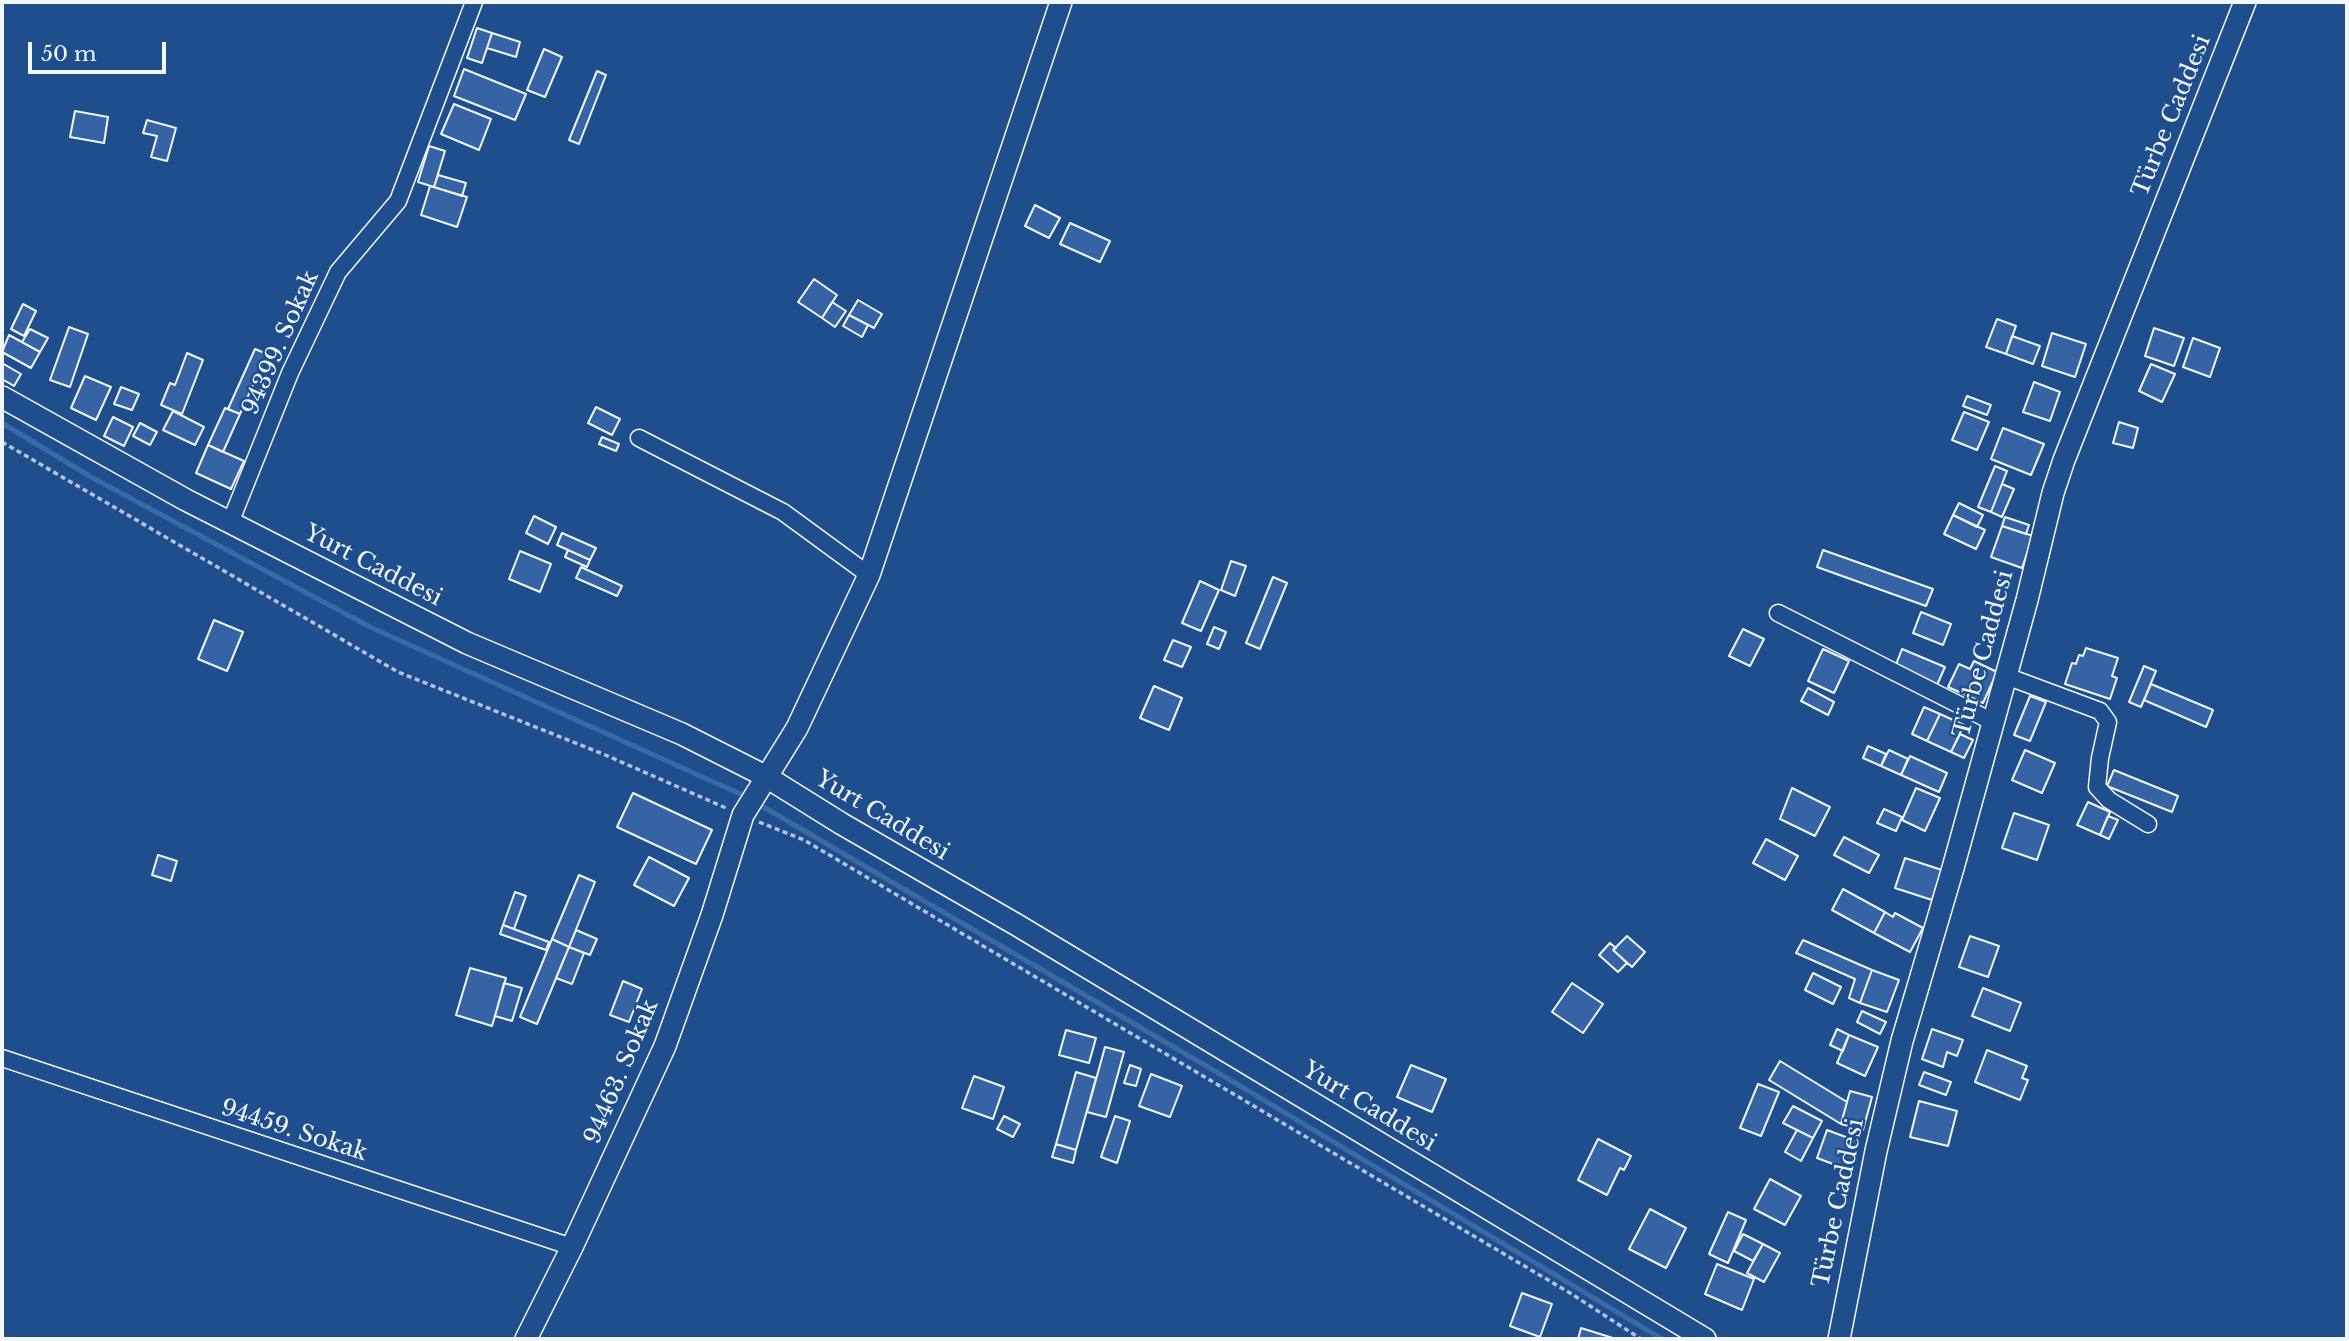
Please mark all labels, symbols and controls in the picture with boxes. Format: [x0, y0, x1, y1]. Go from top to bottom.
scale bar [32, 28, 170, 72]
street label: Türbe Caddesi [2127, 31, 2217, 201]
text: 50 m [41, 41, 96, 67]
street label: 94399. Sokak [237, 267, 325, 419]
street label: Yurt Caddesi [299, 519, 447, 613]
street label: Türbe Caddesi [1948, 567, 2020, 741]
street label: Yurt Caddesi [810, 765, 954, 867]
street label: 94463. Sokak [579, 996, 665, 1148]
street label: Yurt Caddesi [1297, 1056, 1441, 1158]
street label: 94459. Sokak [217, 1094, 371, 1168]
street label: Türbe Caddesi [1808, 1116, 1870, 1290]

